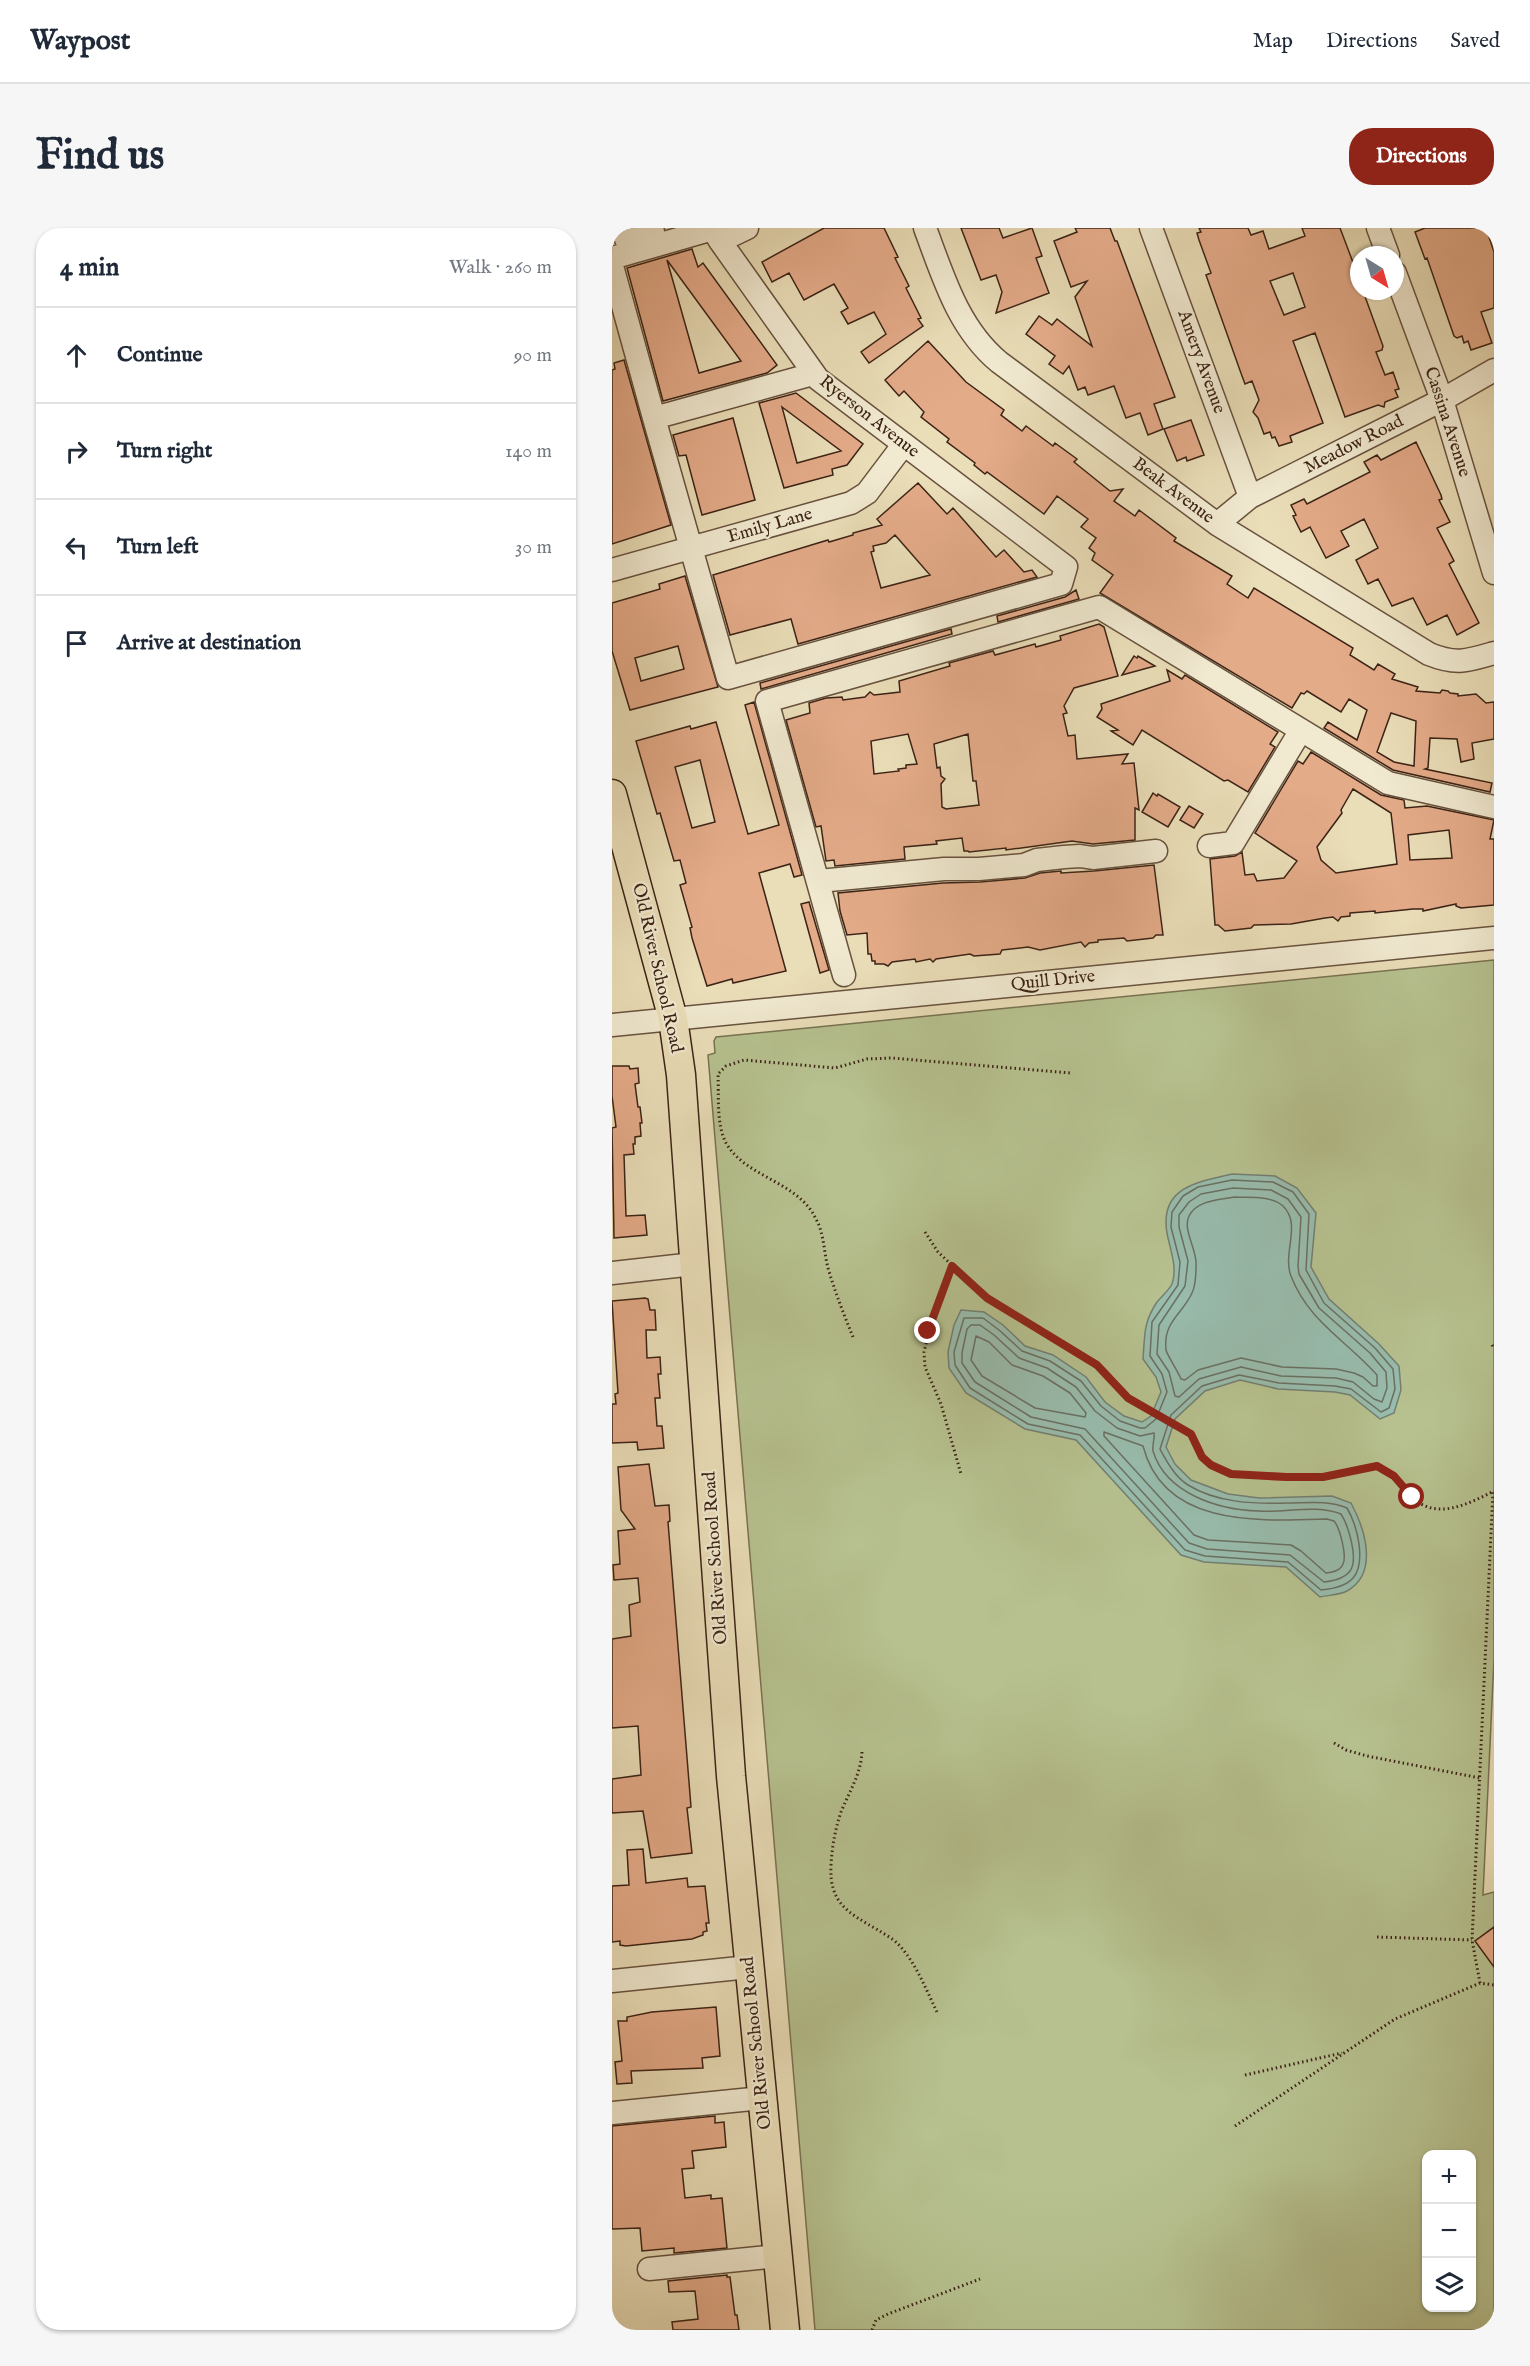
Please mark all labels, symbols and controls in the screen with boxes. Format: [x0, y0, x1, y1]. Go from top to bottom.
text: Waypost [30, 24, 130, 59]
text: Map [1253, 28, 1293, 55]
text: Directions [1326, 28, 1417, 55]
text: Saved [1450, 28, 1500, 55]
button: Directions [1349, 128, 1494, 185]
text: Find us [36, 130, 164, 183]
north arrow [1350, 246, 1404, 300]
text: 4 min [60, 251, 119, 284]
text: Walk · 260 m [449, 255, 552, 280]
street label: Amery Avenue [1171, 306, 1230, 417]
icon: ahead [60, 339, 93, 372]
text: Continue [117, 341, 203, 369]
text: 90 m [514, 343, 552, 368]
street label: Cassina Avenue [1418, 364, 1476, 480]
street label: Ryerson Avenue [814, 371, 924, 463]
street label: Meadow Road [1301, 410, 1408, 480]
icon: right [60, 435, 93, 468]
text: Turn right [117, 437, 212, 465]
text: 140 m [505, 439, 552, 464]
street label: Beak Avenue [1128, 453, 1218, 529]
street label: Emily Lane [725, 503, 815, 549]
icon: left [60, 531, 93, 564]
text: Turn left [117, 533, 199, 561]
text: 30 m [515, 535, 552, 560]
icon: arrive [60, 627, 93, 660]
text: Arrive at destination [117, 629, 301, 657]
street label: Old River School Road [626, 881, 688, 1056]
street label: Quill Drive [1010, 965, 1096, 997]
route end [914, 1317, 940, 1343]
street label: Old River School Road [698, 1470, 734, 1645]
route start [1398, 1483, 1424, 1509]
street label: Old River School Road [736, 1955, 778, 2131]
map controls [1422, 2150, 1476, 2312]
button: + [1422, 2150, 1476, 2204]
button: − [1422, 2204, 1476, 2258]
button: layers [1422, 2258, 1476, 2312]

